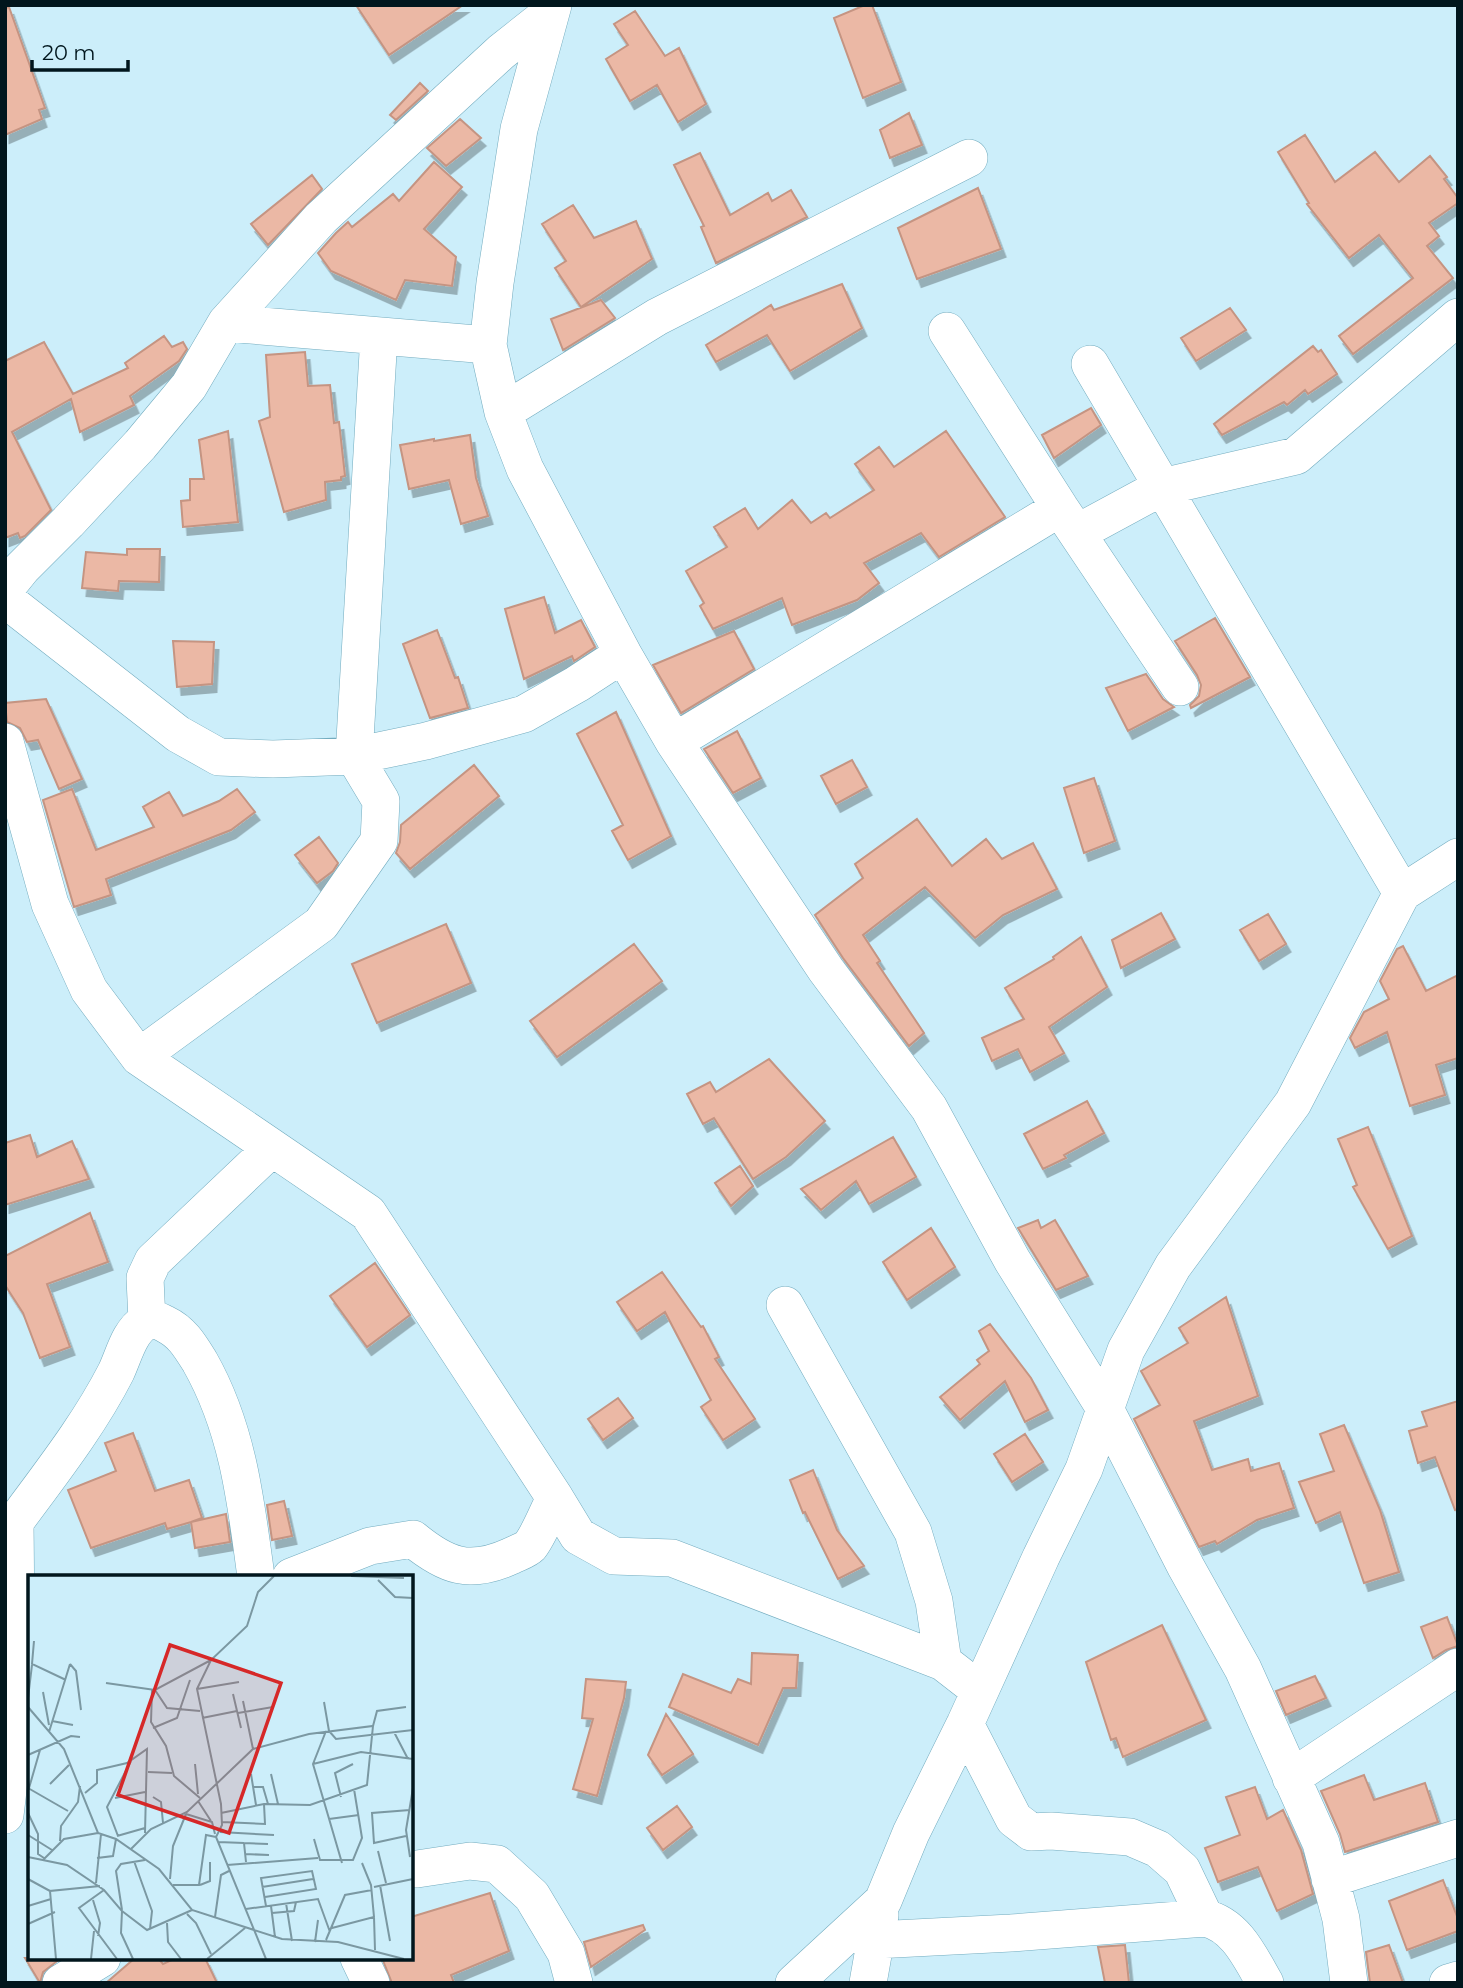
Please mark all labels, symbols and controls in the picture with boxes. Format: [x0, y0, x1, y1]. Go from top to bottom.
scale bar [32, 28, 128, 72]
text: 20 m [42, 40, 96, 65]
inset map [28, 1575, 413, 1960]

